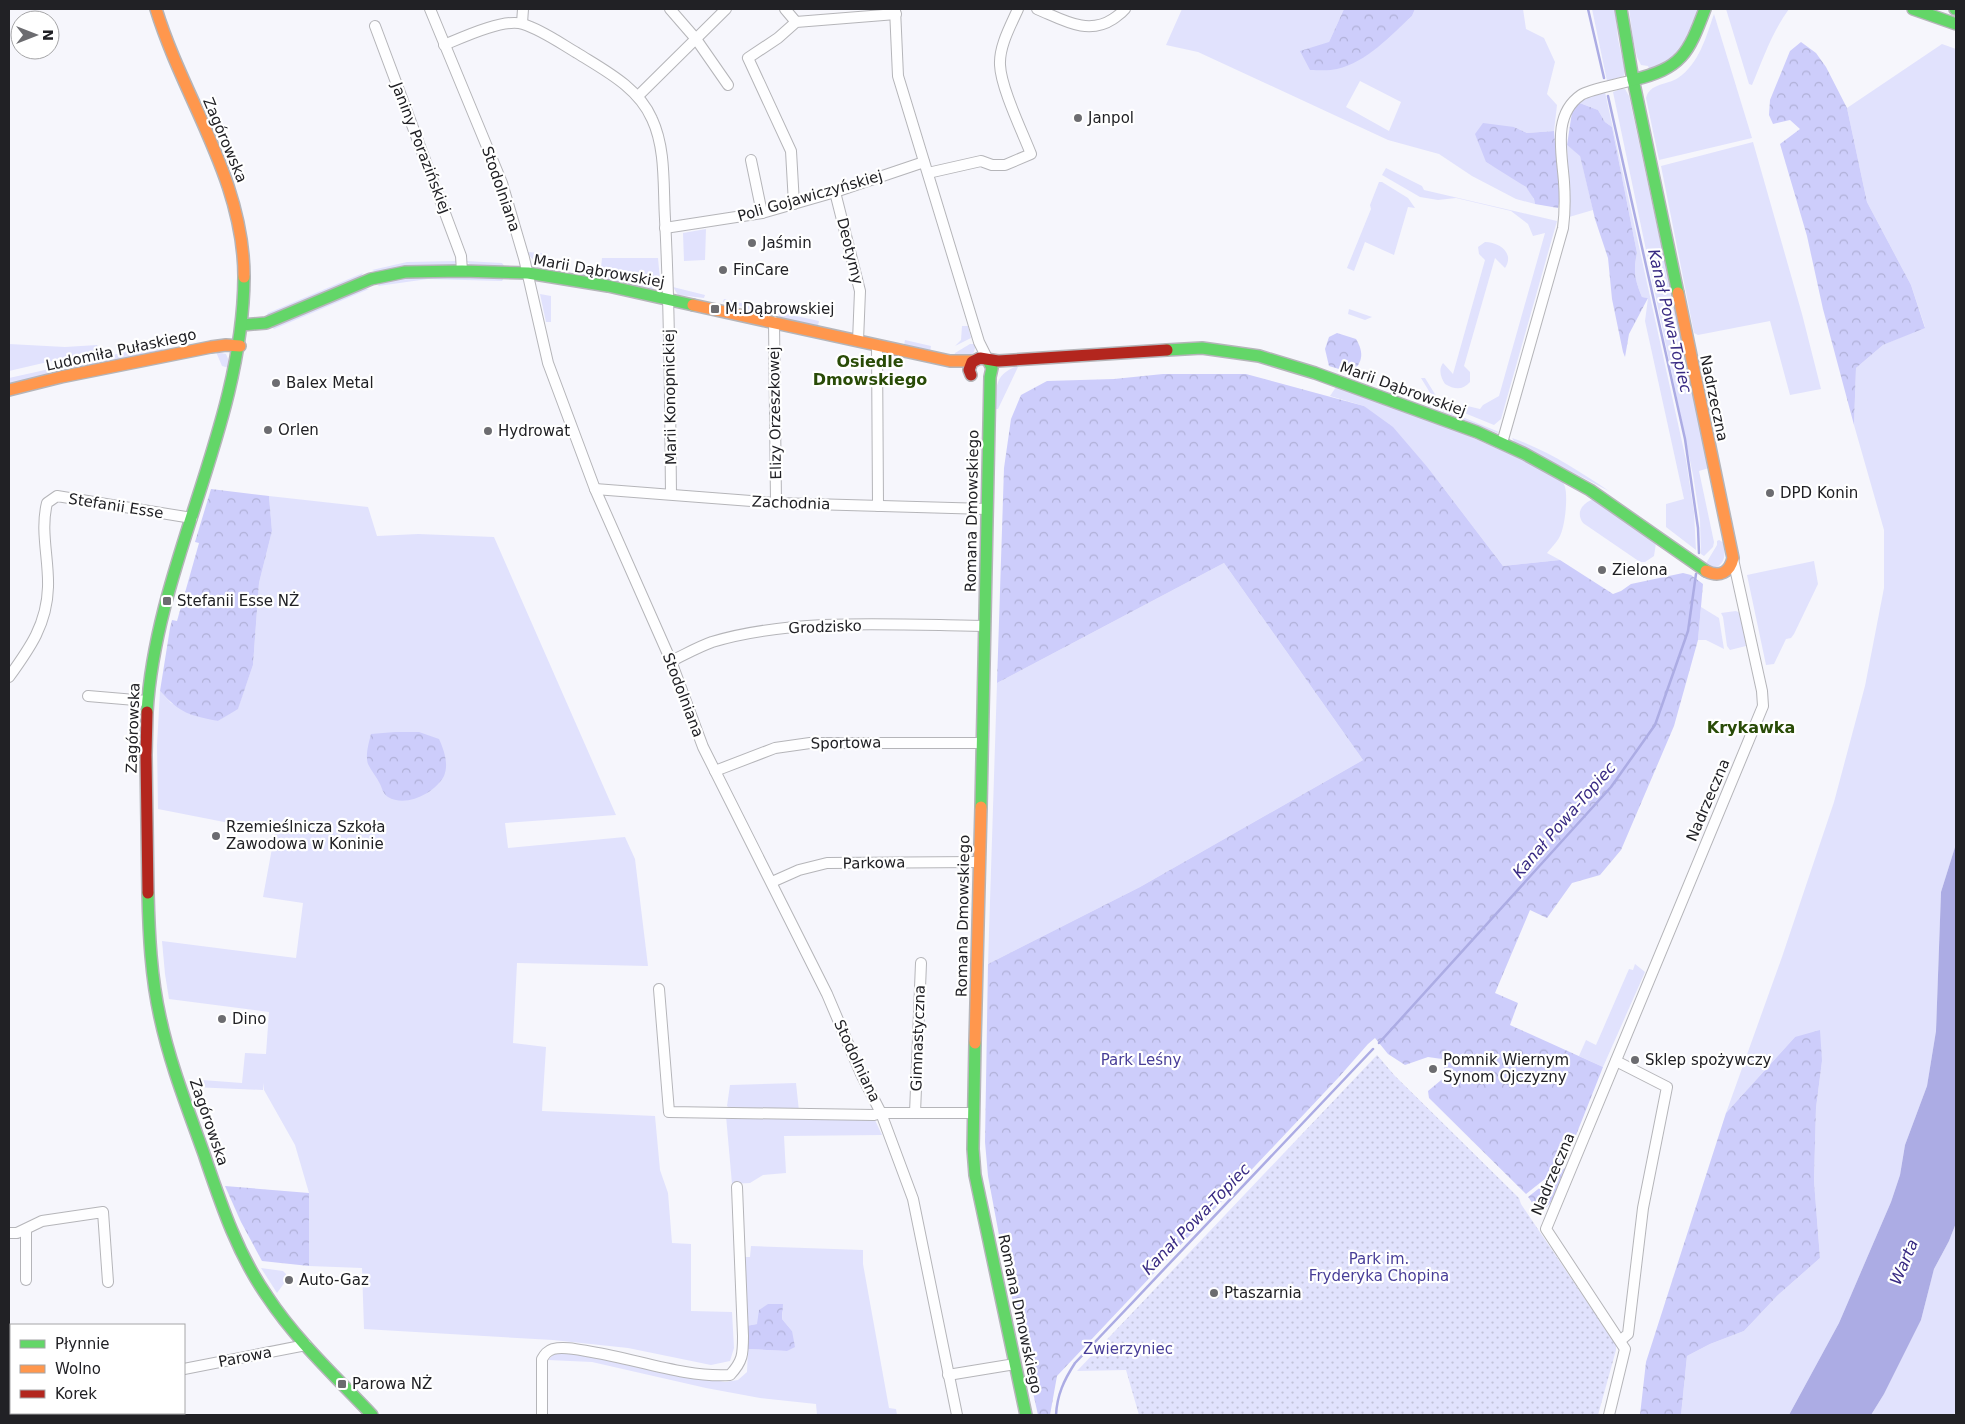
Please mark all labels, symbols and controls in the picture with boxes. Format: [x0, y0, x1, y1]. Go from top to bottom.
north arrow [10, 10, 60, 60]
text: N [40, 29, 56, 41]
street label: Janiny Porazińskiej [387, 79, 454, 216]
street label: Zagórowska [199, 95, 251, 185]
place label: Janpol [1087, 109, 1134, 127]
marker: Janpol [1072, 112, 1084, 124]
street label: Stodolniana [478, 144, 524, 234]
street label: Poli Gojawiczyńskiej [735, 167, 885, 225]
street label: Deotymy [833, 216, 867, 286]
place label: Jaśmin [761, 234, 812, 252]
marker: Jaśmin [746, 237, 758, 249]
water label: Kanał Powa-Topiec [1644, 247, 1696, 395]
street label: Marii Dąbrowskiej [532, 251, 666, 291]
place label: FinCare [733, 261, 789, 279]
marker: FinCare [717, 264, 729, 276]
place label: M.Dąbrowskiej [725, 300, 834, 318]
marker: M.Dąbrowskiej [709, 303, 721, 315]
street label: Ludomiła Pułaskiego [44, 325, 198, 375]
street label: Marii Konopnickiej [660, 329, 680, 465]
street label: Elizy Orzeszkowej [765, 346, 785, 480]
district label: Osiedle Dmowskiego [813, 352, 927, 389]
street label: Nadrzeczna [1696, 353, 1732, 443]
street label: Marii Dąbrowskiej [1337, 358, 1469, 420]
place label: Balex Metal [286, 374, 374, 392]
marker: Balex Metal [270, 377, 282, 389]
place label: Orlen [278, 421, 319, 439]
place label: Hydrowat [498, 422, 570, 440]
marker: Orlen [262, 424, 274, 436]
marker: Hydrowat [482, 425, 494, 437]
street label: Romana Dmowskiego [962, 430, 982, 592]
place label: DPD Konin [1780, 484, 1858, 502]
marker: DPD Konin [1764, 487, 1776, 499]
street label: Stefanii Esse [67, 490, 165, 522]
street label: Zachodnia [751, 493, 831, 513]
place label: Zielona [1612, 561, 1668, 579]
marker: Zielona [1596, 564, 1608, 576]
place label: Stefanii Esse NŻ [177, 591, 299, 610]
marker: Stefanii Esse NŻ [161, 595, 173, 607]
street label: Grodzisko [788, 617, 862, 637]
street label: Stodolniana [659, 650, 707, 740]
street label: Zagórowska [122, 682, 144, 774]
district label: Krykawka [1707, 718, 1795, 737]
street label: Sportowa [810, 733, 882, 753]
street label: Nadrzeczna [1683, 756, 1733, 844]
water label: Kanał Powa-Topiec [1509, 758, 1620, 882]
place label: Rzemieślnicza Szkoła Zawodowa w Koninie [226, 818, 385, 853]
marker: Rzemieślnicza Szkoła Zawodowa w Koninie [210, 830, 222, 842]
street label: Romana Dmowskiego [953, 835, 973, 997]
street label: Parkowa [843, 853, 905, 873]
street label: Gimnastyczna [907, 984, 929, 1092]
place label: Dino [232, 1010, 266, 1028]
marker: Dino [216, 1013, 228, 1025]
street label: Stodolniana [830, 1017, 884, 1105]
park label: Park Leśny [1101, 1051, 1181, 1069]
place label: Pomnik Wiernym Synom Ojczyzny [1443, 1051, 1569, 1086]
place label: Sklep spożywczy [1645, 1051, 1772, 1069]
marker: Sklep spożywczy [1629, 1054, 1641, 1066]
marker: Pomnik Wiernym Synom Ojczyzny [1427, 1063, 1439, 1075]
street label: Zagórowska [186, 1076, 232, 1168]
street label: Nadrzeczna [1528, 1130, 1578, 1218]
water label: Kanał Powa-Topiec [1138, 1159, 1254, 1279]
street label: Romana Dmowskiego [994, 1233, 1046, 1395]
water label: Warta [1886, 1236, 1922, 1288]
park label: Park im. Fryderyka Chopina [1309, 1250, 1449, 1285]
place label: Auto-Gaz [299, 1271, 369, 1289]
marker: Auto-Gaz [283, 1274, 295, 1286]
place label: Ptaszarnia [1224, 1284, 1302, 1302]
marker: Ptaszarnia [1208, 1287, 1220, 1299]
legend [10, 1324, 185, 1414]
text: Płynnie [55, 1335, 110, 1353]
park label: Zwierzyniec [1083, 1340, 1173, 1358]
street label: Parowa [217, 1343, 273, 1371]
text: Wolno [55, 1360, 101, 1378]
place label: Parowa NŻ [352, 1374, 432, 1393]
marker: Parowa NŻ [336, 1378, 348, 1390]
text: Korek [55, 1385, 97, 1403]

